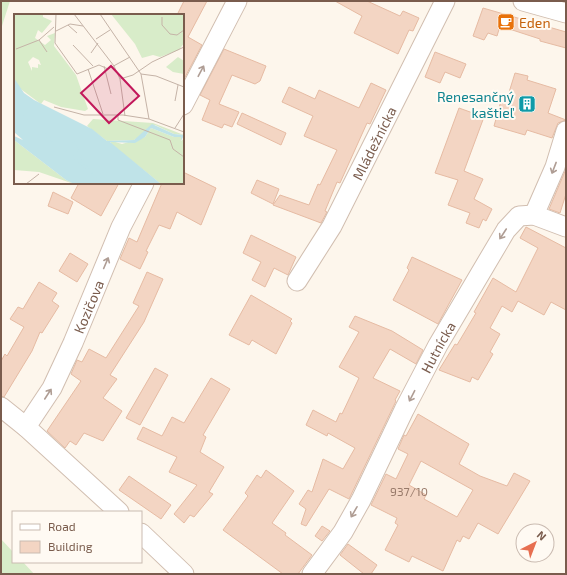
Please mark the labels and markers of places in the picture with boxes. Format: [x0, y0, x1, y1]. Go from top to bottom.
cafe icon: Eden [496, 12, 516, 32]
place label: Eden [519, 14, 551, 31]
place label: Renesančný kaštieľ [437, 88, 515, 121]
building icon: Renesančný kaštieľ [517, 94, 537, 114]

